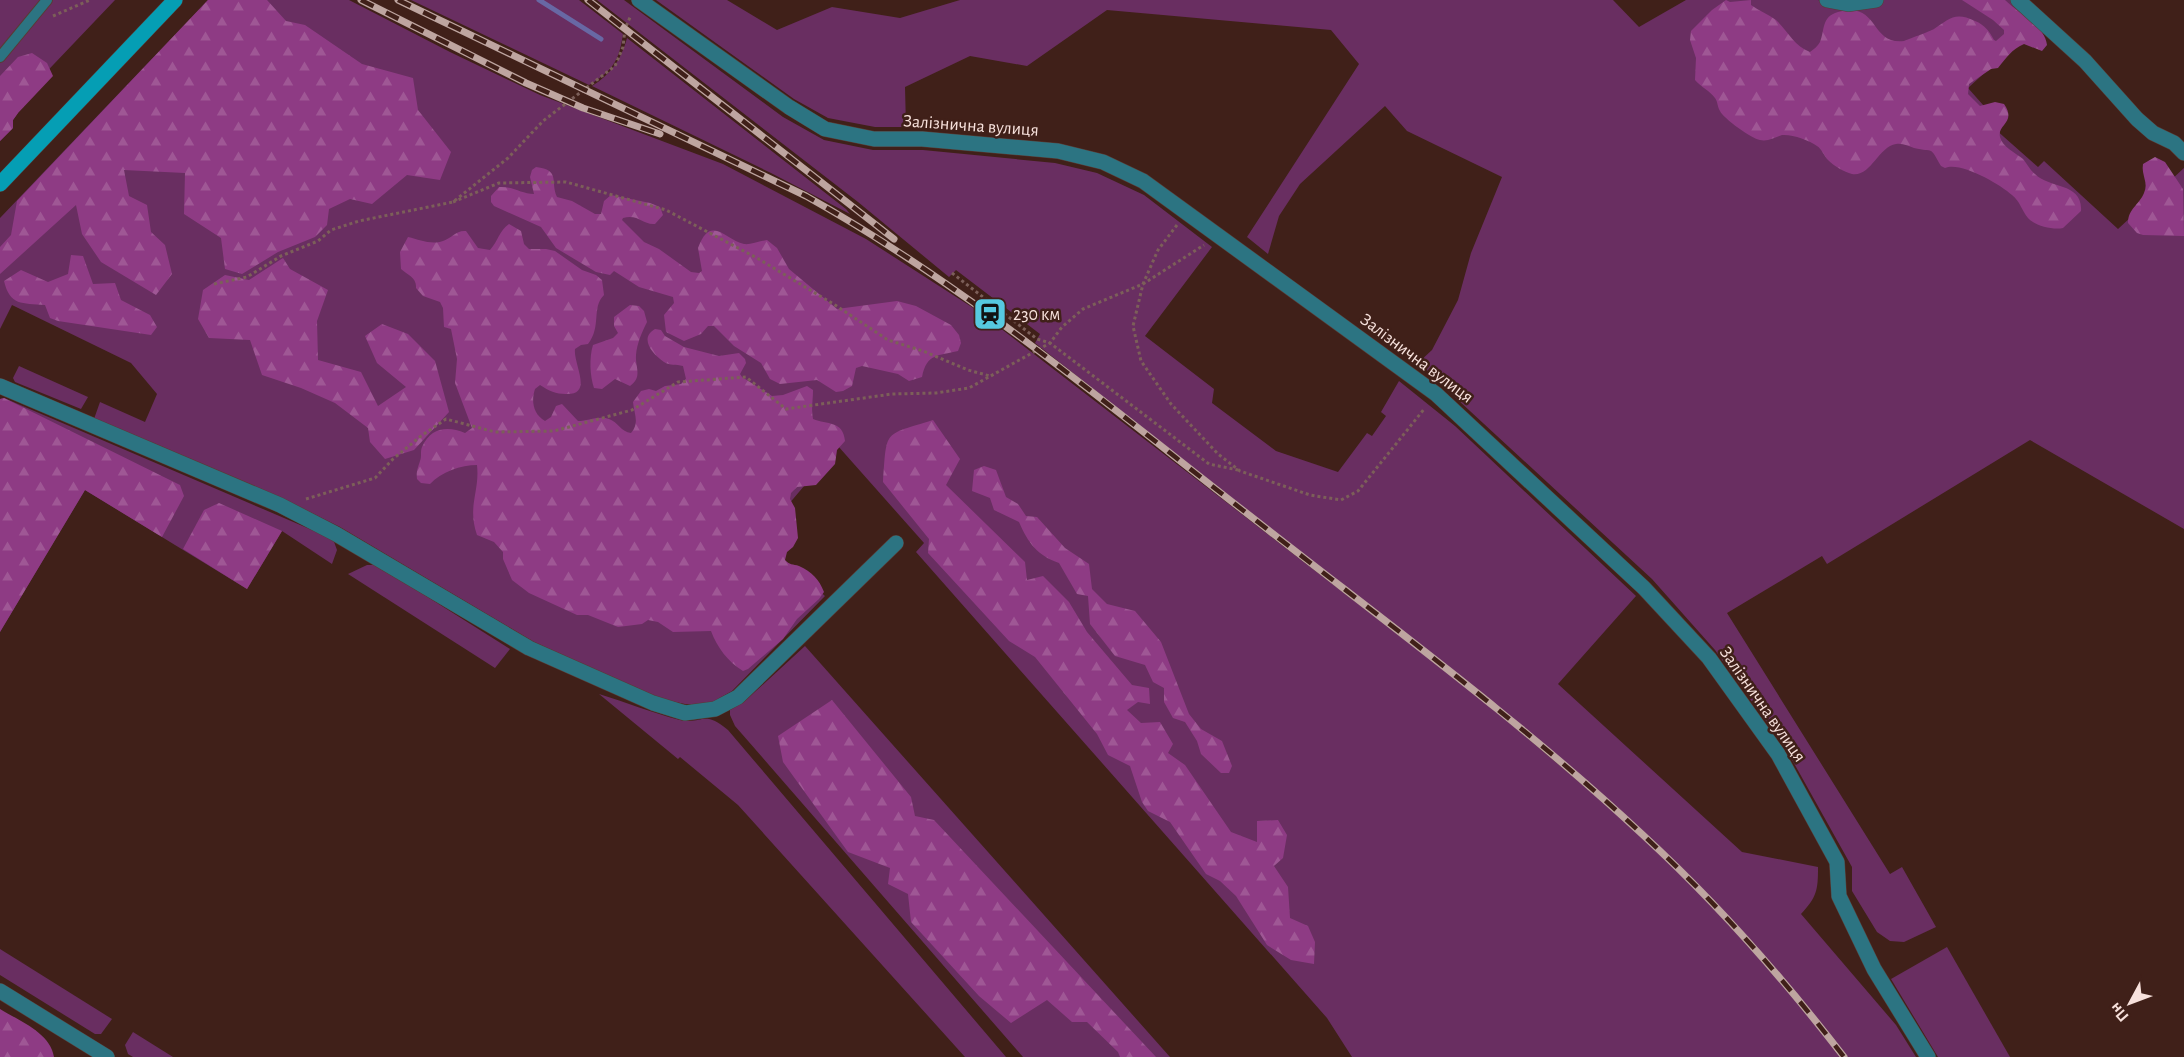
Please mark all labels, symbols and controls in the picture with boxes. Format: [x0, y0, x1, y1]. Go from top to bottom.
street label: Залізнична вулиця [902, 112, 1039, 140]
station icon: 230 км [972, 296, 1008, 332]
place label: 230 км [1013, 306, 1060, 324]
street label: Залізнична вулиця [1357, 311, 1476, 407]
street label: Залізнична вулиця [1716, 644, 1809, 766]
north arrow [2100, 973, 2160, 1033]
text: Пн [2107, 1000, 2132, 1025]

